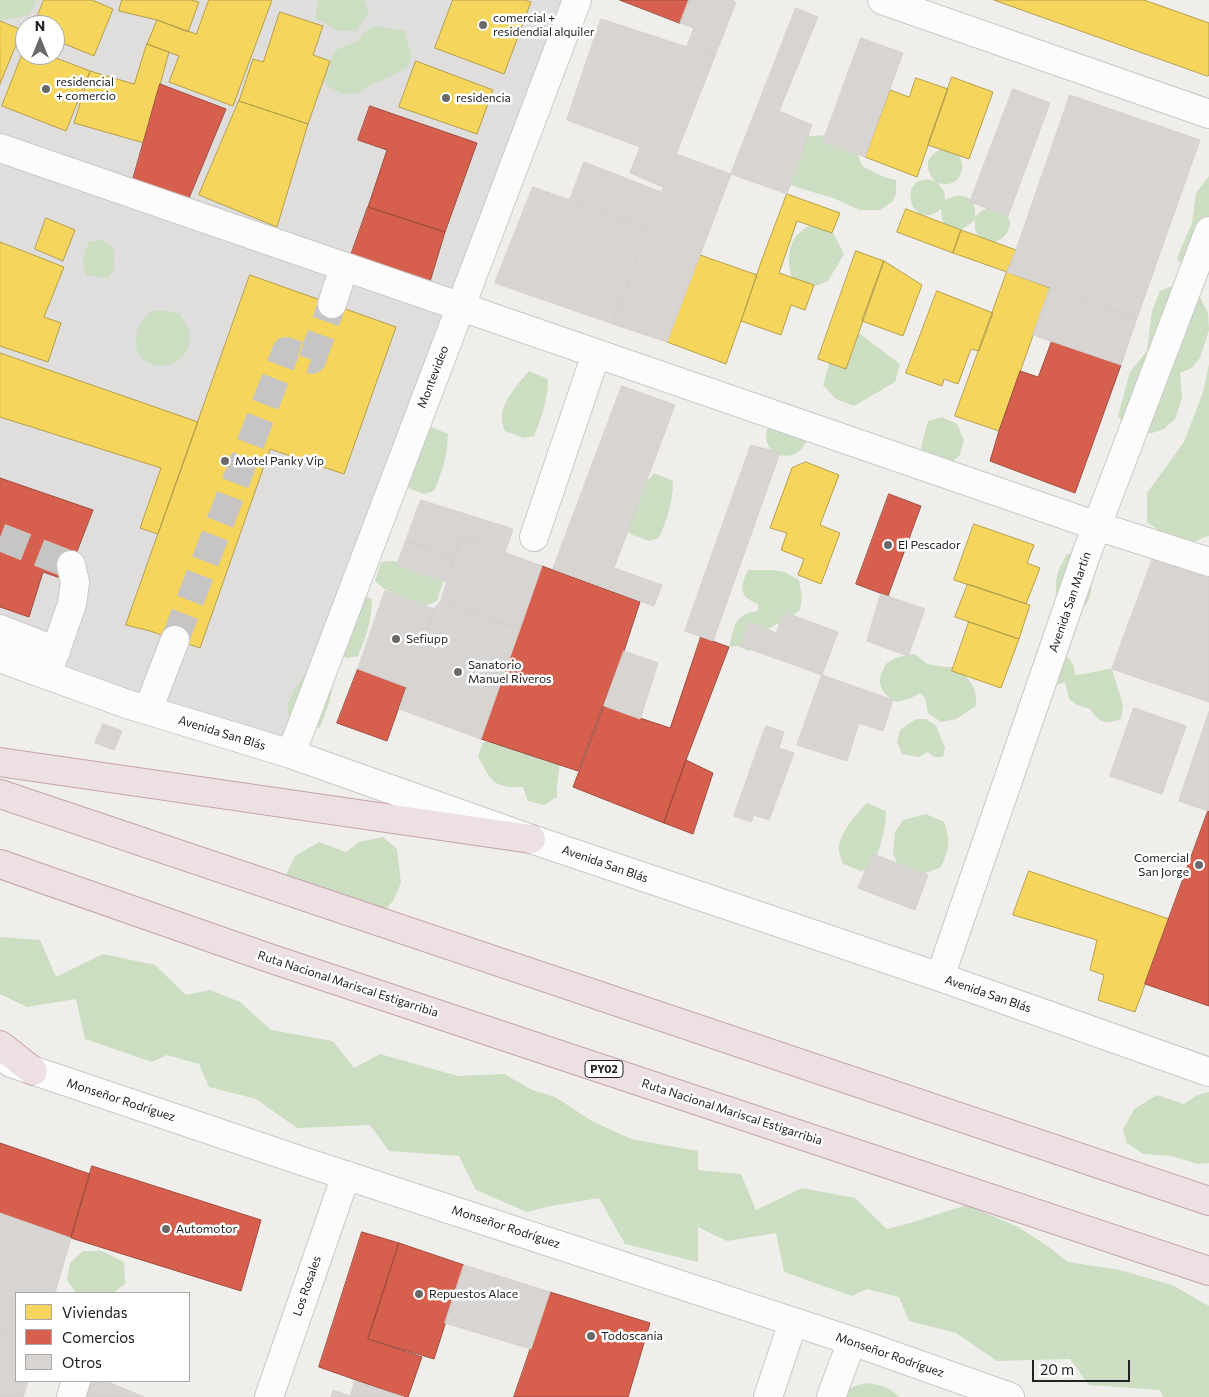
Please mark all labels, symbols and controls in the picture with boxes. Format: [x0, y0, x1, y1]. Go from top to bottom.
place label: comercial + residendial alquiler [493, 11, 595, 39]
north arrow [15, 15, 65, 65]
text: N [35, 17, 45, 34]
marker: comercial + residendial alquiler [477, 19, 489, 31]
place label: residencial + comercio [56, 75, 116, 103]
marker: residencial + comercio [40, 83, 52, 95]
place label: residencia [456, 91, 511, 105]
marker: residencia [440, 92, 452, 104]
street label: Montevideo [414, 344, 452, 410]
place label: Motel Panky Vip [235, 454, 324, 468]
marker: Motel Panky Vip [219, 455, 231, 467]
place label: El Pescador [898, 538, 961, 552]
marker: El Pescador [882, 539, 894, 551]
street label: Avenida San Martín [1046, 550, 1094, 654]
place label: Sefiupp [406, 632, 448, 646]
marker: Sefiupp [390, 633, 402, 645]
place label: Sanatorio Manuel Riveros [468, 658, 551, 686]
marker: Sanatorio Manuel Riveros [452, 666, 464, 678]
street label: Avenida San Blás [177, 713, 267, 753]
street label: Avenida San Blás [560, 842, 650, 886]
place label: Comercial San Jorge [1134, 851, 1189, 879]
marker: Comercial San Jorge [1193, 859, 1205, 871]
street label: Ruta Nacional Mariscal Estigarribia [256, 948, 440, 1020]
street label: Avenida San Blás [943, 972, 1033, 1016]
road number: PY02 [585, 1060, 623, 1078]
street label: Monseñor Rodríguez [65, 1076, 177, 1124]
street label: Ruta Nacional Mariscal Estigarribia [640, 1076, 824, 1148]
street label: Monseñor Rodríguez [450, 1203, 562, 1251]
place label: Automotor [176, 1222, 237, 1236]
marker: Automotor [160, 1223, 172, 1235]
street label: Los Rosales [290, 1254, 324, 1318]
place label: Repuestos Alace [429, 1287, 518, 1301]
marker: Repuestos Alace [413, 1288, 425, 1300]
legend [15, 1292, 190, 1382]
text: Viviendas [62, 1303, 128, 1321]
text: Comercios [62, 1328, 135, 1346]
place label: Todoscania [601, 1329, 663, 1343]
marker: Todoscania [585, 1330, 597, 1342]
street label: Monseñor Rodríguez [834, 1330, 946, 1380]
scale bar [1034, 1350, 1132, 1382]
text: Otros [62, 1353, 102, 1371]
text: 20 m [1040, 1360, 1074, 1378]

